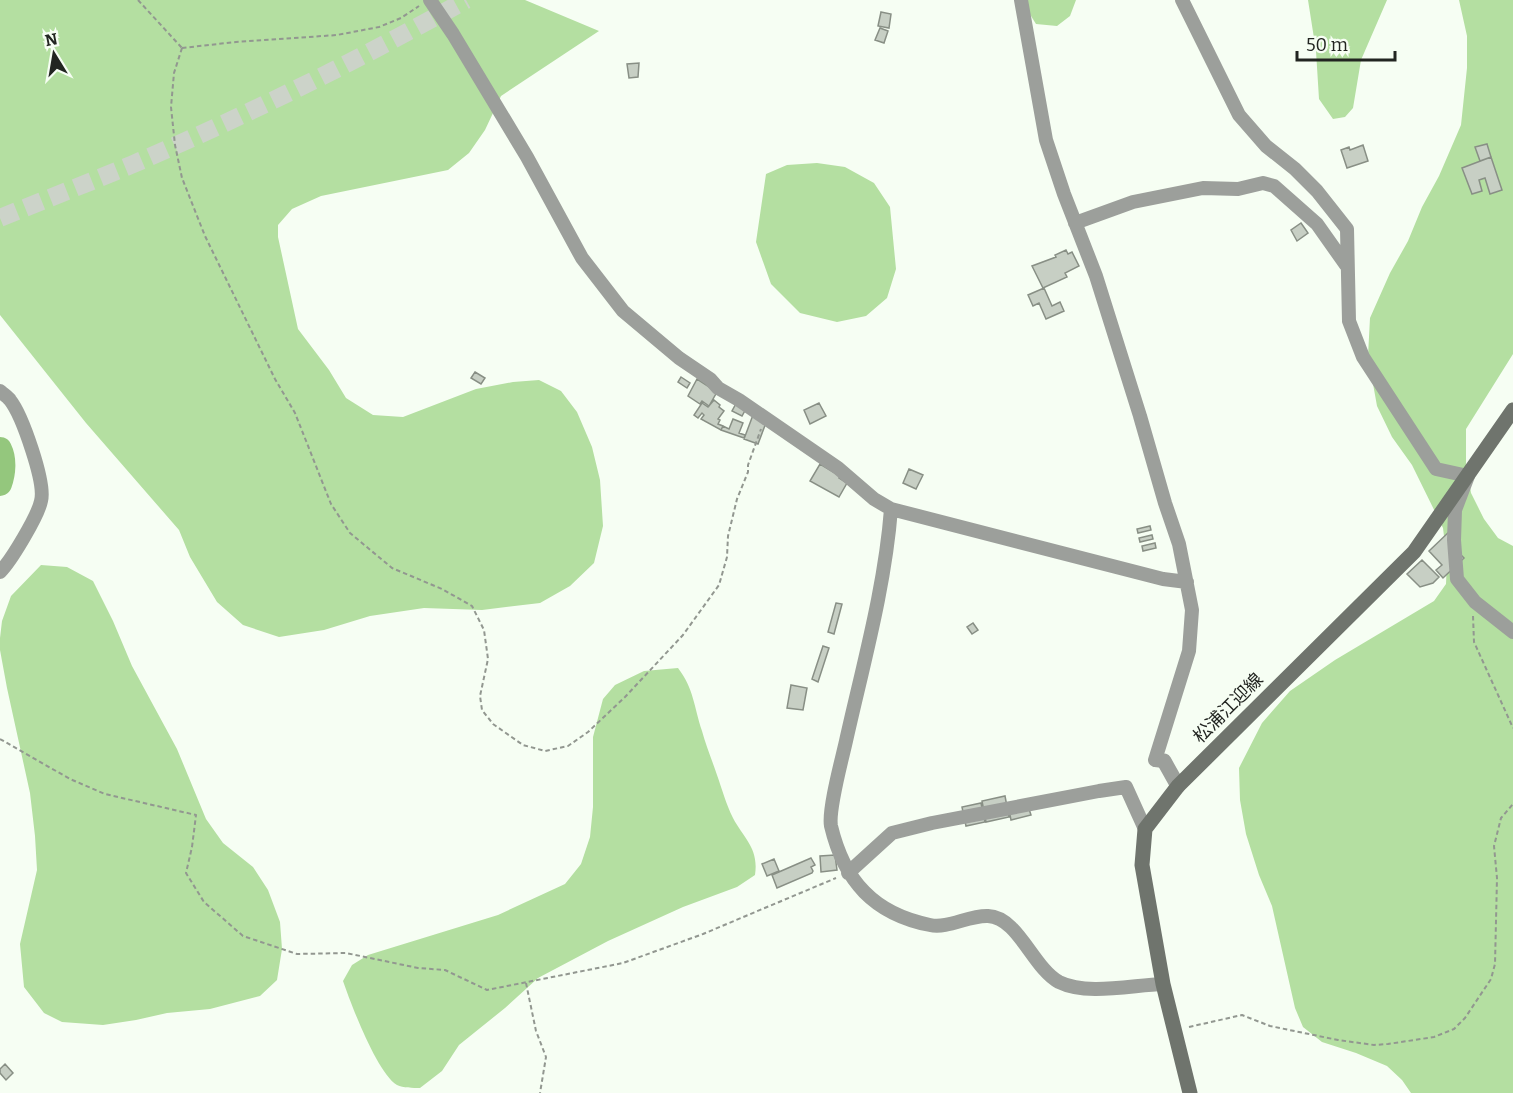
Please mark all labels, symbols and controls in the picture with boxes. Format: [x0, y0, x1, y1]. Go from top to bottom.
north arrow [24, 24, 84, 84]
scale bar [1297, 24, 1394, 62]
text: N [43, 29, 59, 50]
text: 50 m [1306, 34, 1348, 56]
street label: 松浦江迎線 [1188, 668, 1268, 748]

